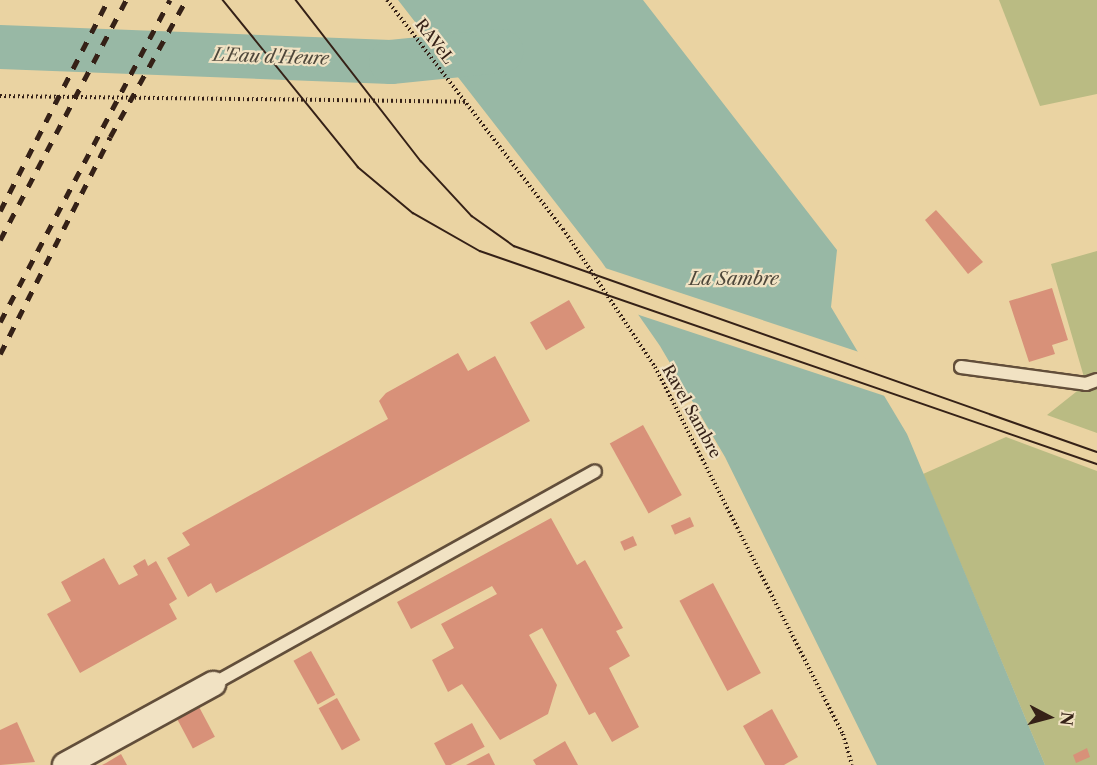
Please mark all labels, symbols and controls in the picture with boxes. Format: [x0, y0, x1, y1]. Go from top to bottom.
street label: RAVeL [412, 15, 458, 67]
water label: L'Eau d'Heure [213, 44, 329, 70]
water label: La Sambre [689, 268, 779, 290]
street label: Ravel Sambre [658, 361, 726, 461]
north arrow [1019, 687, 1079, 747]
text: N [1056, 711, 1078, 727]

